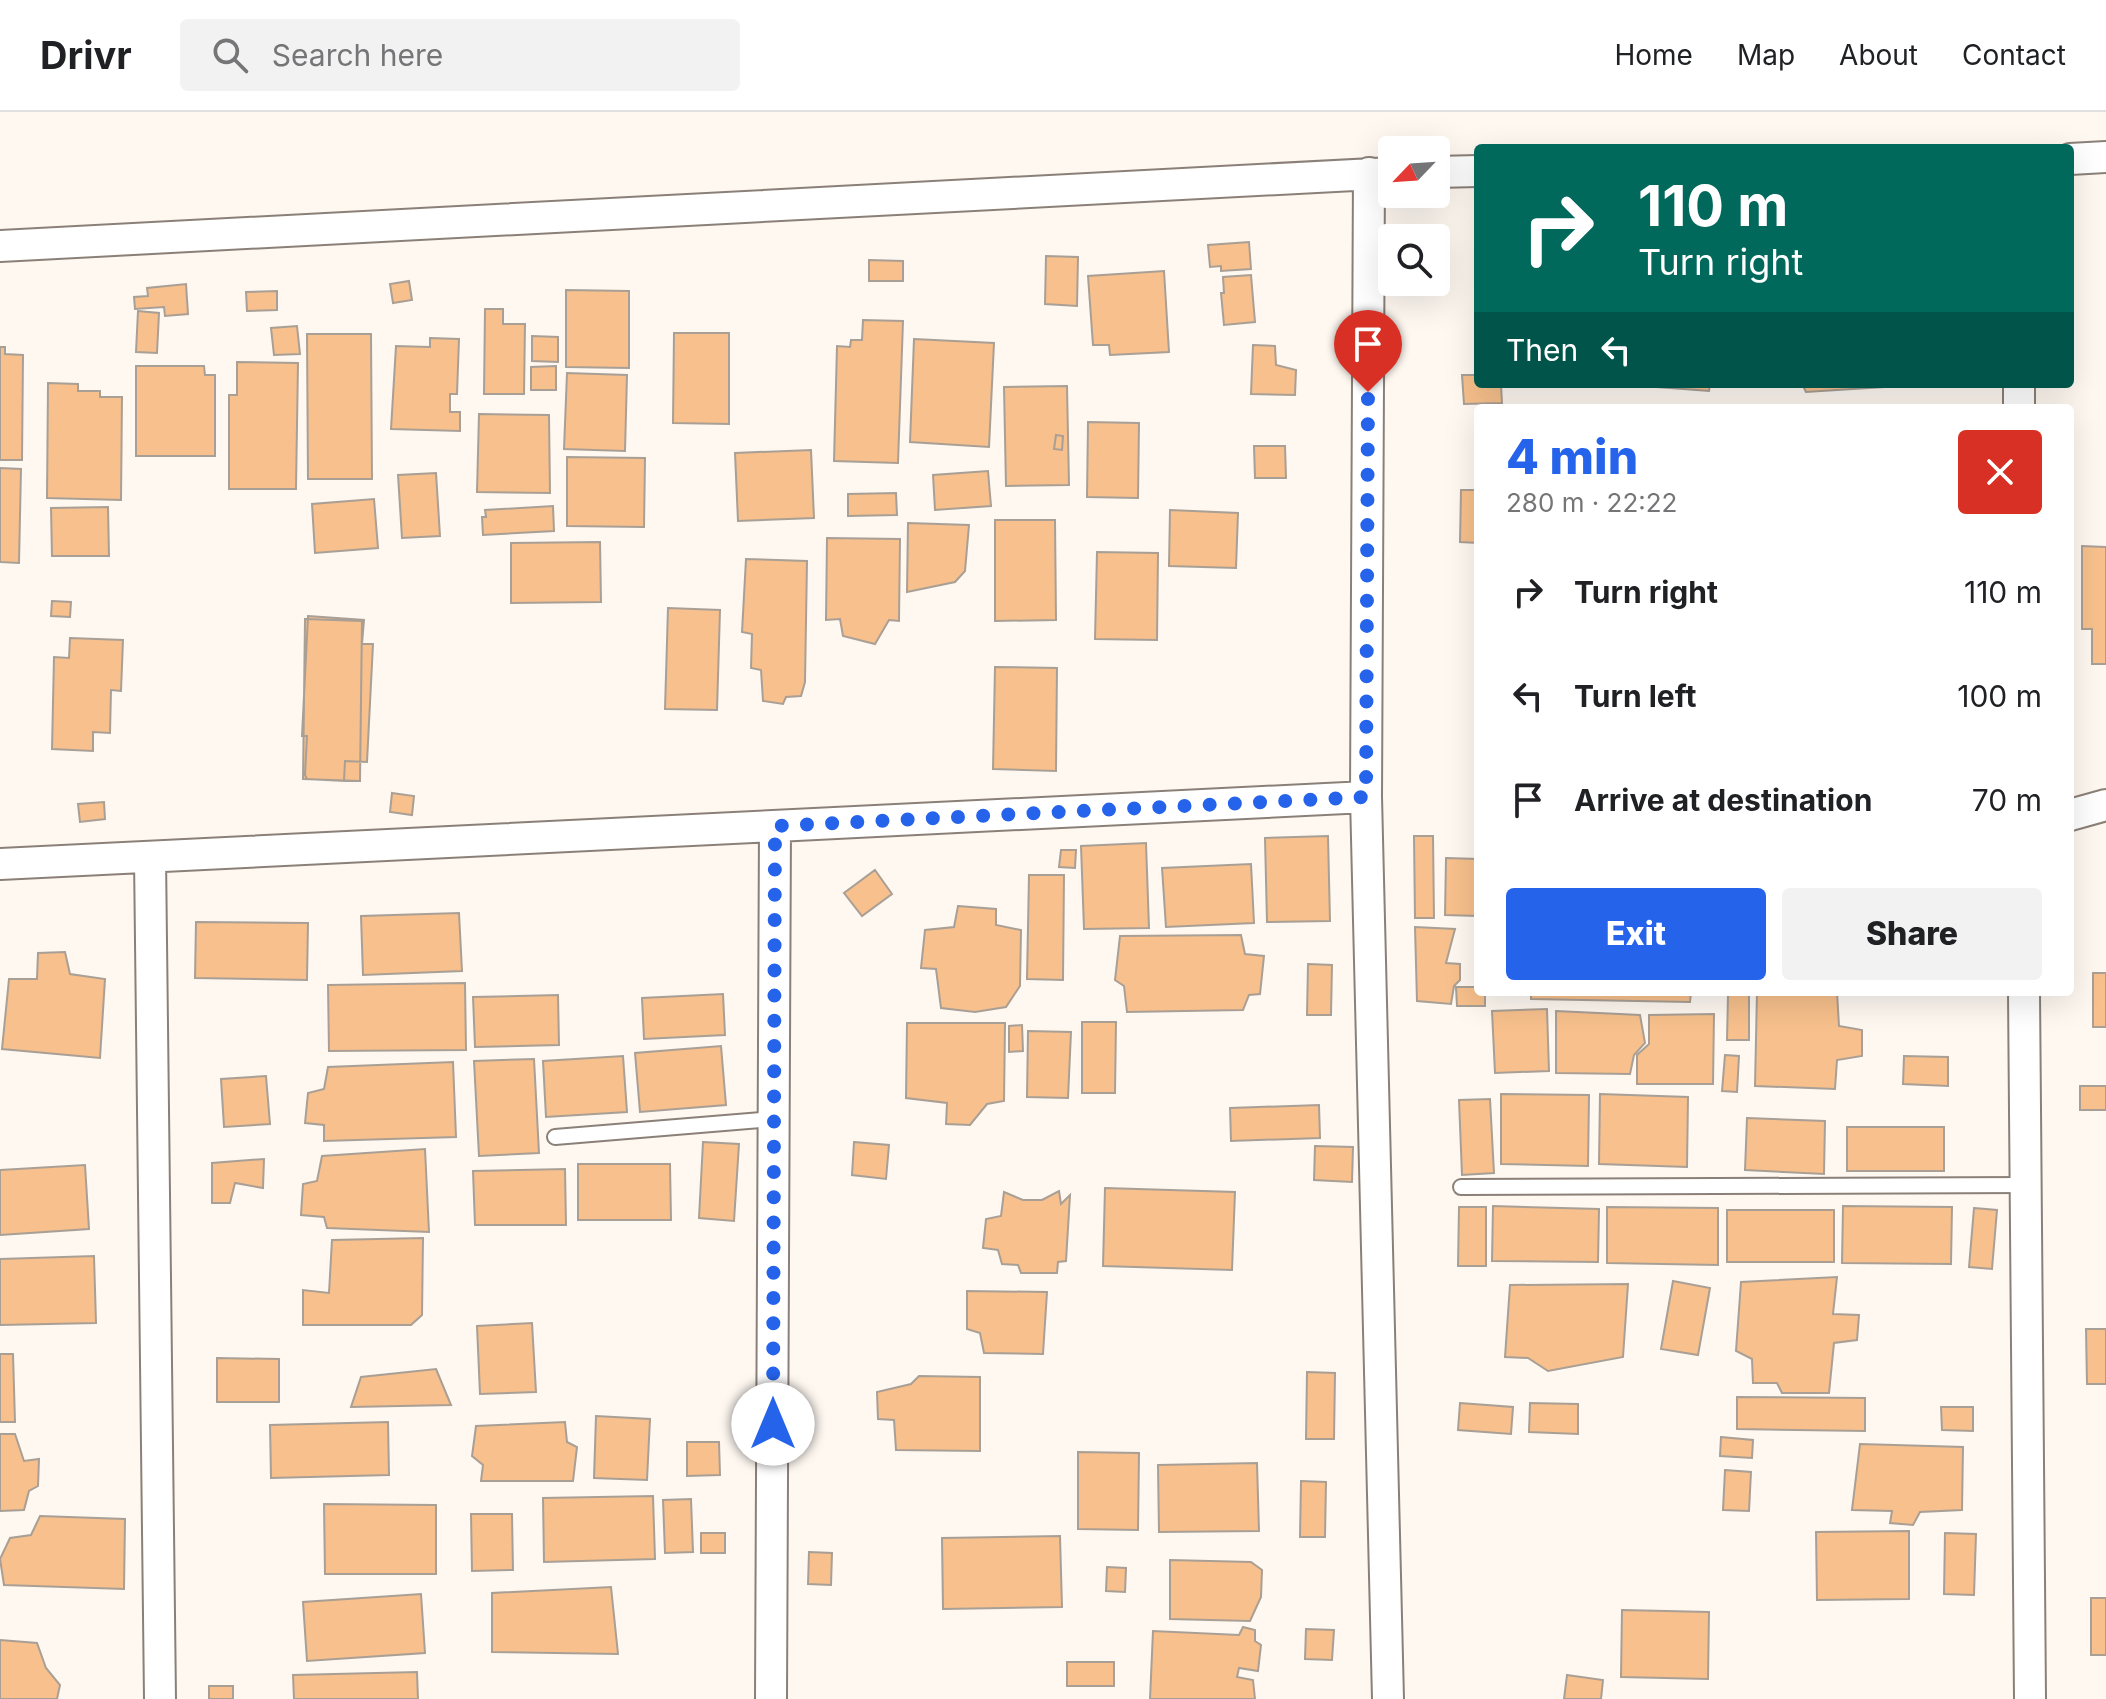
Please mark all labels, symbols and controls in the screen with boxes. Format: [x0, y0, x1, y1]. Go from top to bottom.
search box [180, 19, 740, 91]
text: Drivr [40, 32, 132, 78]
icon: search [208, 33, 252, 77]
text: Search here [272, 37, 443, 73]
text: Home [1614, 38, 1693, 72]
text: Map [1737, 38, 1795, 72]
text: About [1839, 38, 1918, 72]
text: Contact [1962, 38, 2066, 72]
north arrow [1378, 136, 1450, 208]
map controls [1378, 136, 1450, 296]
text: 110 m [1638, 172, 1788, 240]
icon: right [1506, 176, 1610, 280]
button: search [1378, 224, 1450, 296]
text: Turn right [1638, 240, 1803, 284]
pin [1334, 310, 1402, 392]
icon: arrive [1346, 322, 1390, 366]
icon: left [1594, 328, 1638, 372]
text: Then [1506, 332, 1578, 368]
text: 4 min [1506, 427, 1638, 486]
button: close [1958, 430, 2042, 514]
text: 280 m · 22:22 [1506, 487, 1677, 518]
icon: right [1506, 570, 1550, 614]
text: Turn right [1574, 574, 1718, 610]
text: 110 m [1964, 574, 2042, 610]
icon: left [1506, 674, 1550, 718]
text: Turn left [1574, 678, 1696, 714]
text: 100 m [1957, 678, 2042, 714]
icon: arrive [1506, 778, 1550, 822]
text: Arrive at destination [1574, 782, 1872, 818]
text: 70 m [1972, 782, 2042, 818]
button: Exit [1506, 888, 1766, 980]
button: Share [1782, 888, 2042, 980]
position arrow [731, 1382, 815, 1466]

